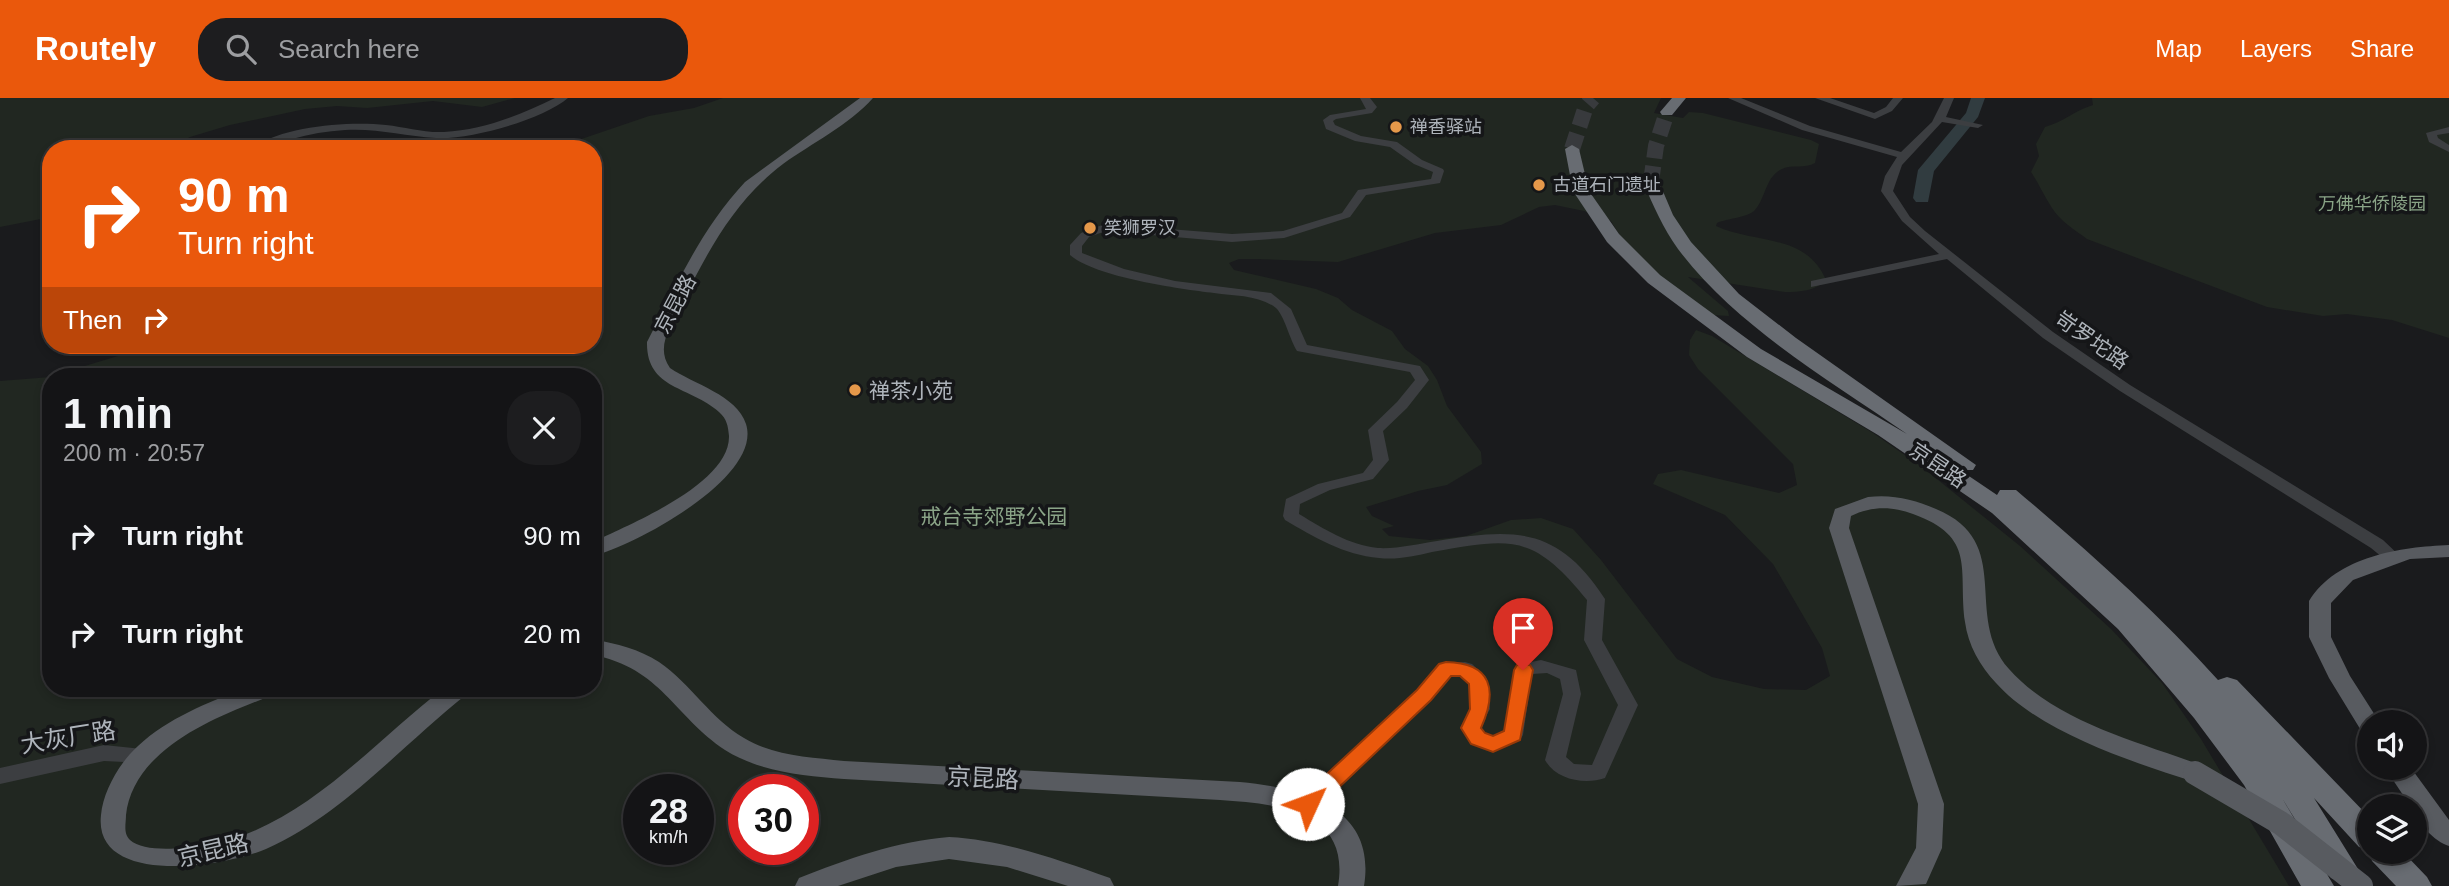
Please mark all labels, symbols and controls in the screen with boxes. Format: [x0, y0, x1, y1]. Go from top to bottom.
search box [198, 18, 688, 81]
text: Routely [35, 30, 156, 67]
icon: search [222, 30, 260, 68]
text: Search here [278, 34, 420, 64]
text: Map [2155, 35, 2202, 62]
text: Layers [2240, 35, 2312, 62]
text: Share [2350, 35, 2414, 62]
place label: 禅香驿站 [1410, 117, 1482, 137]
marker: 禅香驿站 [1388, 119, 1404, 135]
icon: right [63, 168, 154, 259]
text: 90 m [178, 168, 290, 222]
place label: 古道石门遗址 [1553, 175, 1661, 195]
marker: 古道石门遗址 [1531, 177, 1547, 193]
park label: 万佛华侨陵园 [2318, 194, 2426, 214]
place label: 笑狮罗汉 [1104, 218, 1176, 238]
marker: 笑狮罗汉 [1082, 220, 1098, 236]
text: Turn right [178, 225, 314, 261]
street label: 京昆路 [650, 271, 700, 337]
icon: right [136, 301, 174, 339]
text: Then [63, 305, 122, 335]
street label: 岢罗坨路 [2051, 306, 2133, 374]
place label: 禅茶小苑 [869, 379, 953, 402]
marker: 禅茶小苑 [847, 382, 863, 398]
text: 1 min [63, 390, 173, 437]
button: close [507, 391, 581, 465]
street label: 京昆路 [1905, 438, 1971, 492]
text: 200 m · 20:57 [63, 440, 205, 466]
park label: 戒台寺郊野公园 [921, 505, 1068, 528]
icon: right [63, 517, 101, 555]
text: Turn right [122, 521, 243, 551]
text: 90 m [523, 521, 581, 551]
pin [1493, 598, 1553, 670]
icon: arrive [1504, 609, 1542, 647]
icon: right [63, 615, 101, 653]
text: Turn right [122, 619, 243, 649]
text: 20 m [523, 619, 581, 649]
map controls [2357, 710, 2427, 864]
button: sound [2357, 710, 2427, 780]
street label: 大灰厂路 [18, 716, 118, 758]
street label: 京昆路 [946, 763, 1020, 793]
position arrow [1271, 767, 1345, 841]
speed limit sign: 30 [728, 774, 819, 865]
text: 28 [649, 791, 688, 830]
button: layers [2357, 794, 2427, 864]
text: km/h [649, 827, 688, 847]
street label: 京昆路 [175, 829, 251, 871]

